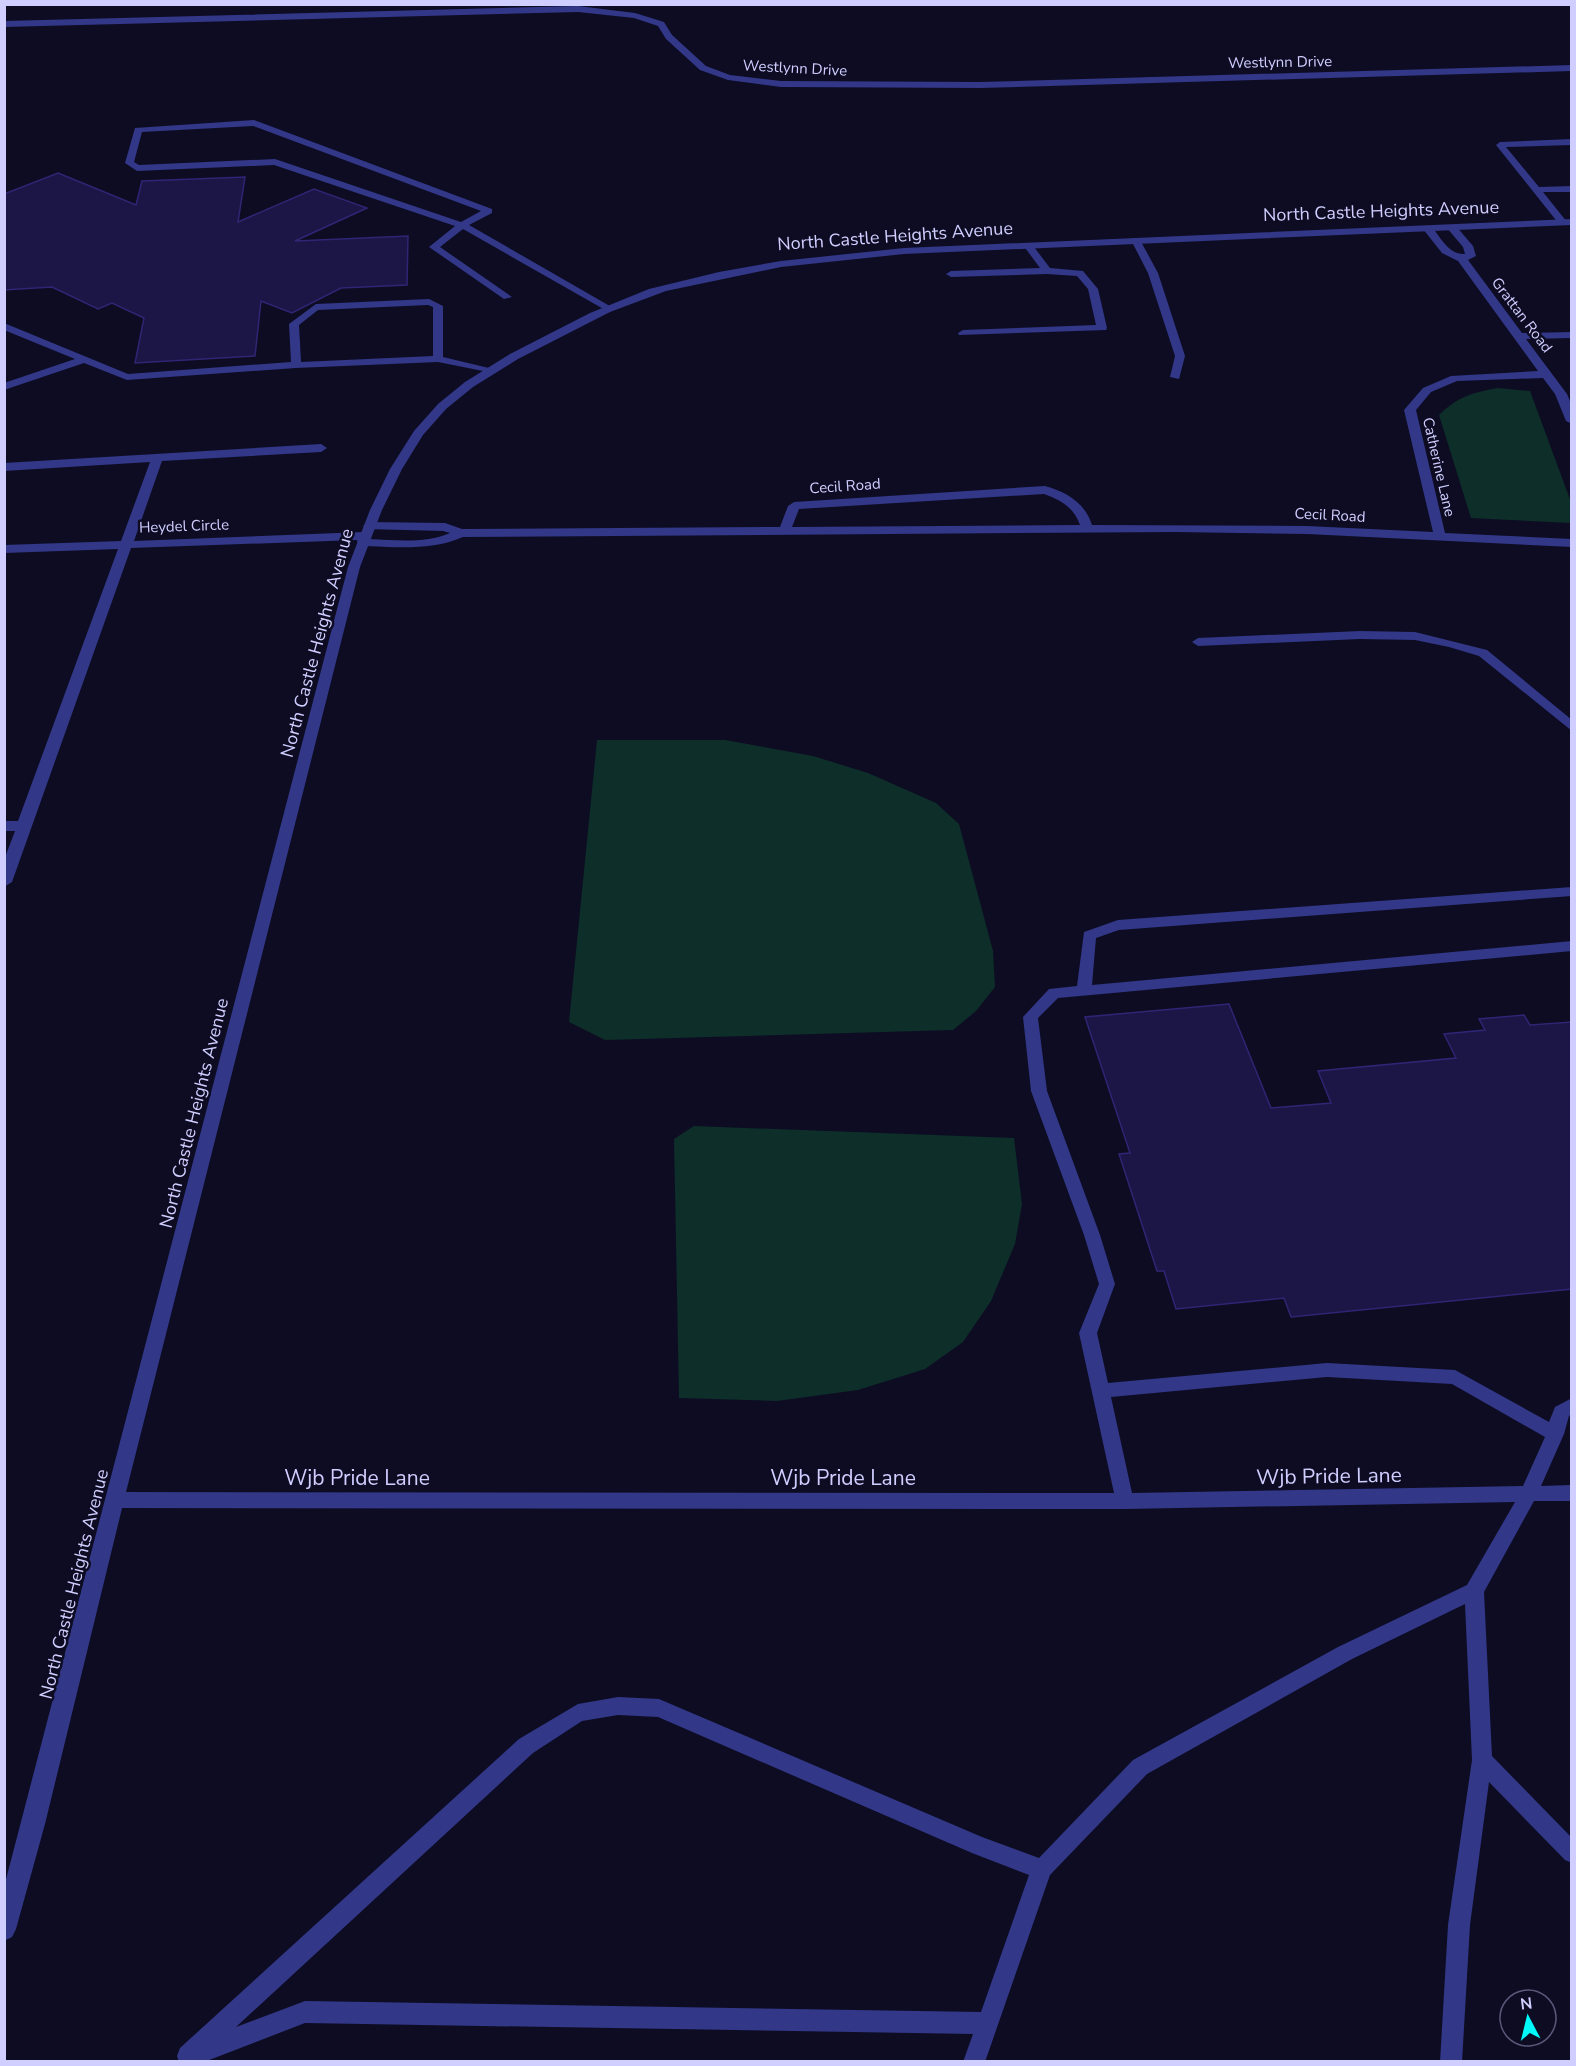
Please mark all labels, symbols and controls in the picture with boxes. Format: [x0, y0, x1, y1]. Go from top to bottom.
street label: Westlynn Drive [1228, 51, 1332, 73]
street label: Westlynn Drive [742, 55, 848, 81]
street label: North Castle Heights Avenue [1263, 195, 1499, 227]
street label: North Castle Heights Avenue [776, 216, 1014, 256]
street label: Grattan Road [1487, 273, 1557, 357]
street label: Catherine Lane [1418, 415, 1460, 519]
street label: Cecil Road [809, 474, 881, 498]
street label: Cecil Road [1294, 503, 1366, 527]
street label: Heydel Circle [139, 514, 229, 538]
street label: North Castle Heights Avenue [275, 526, 359, 760]
street label: North Castle Heights Avenue [154, 996, 234, 1230]
street label: Wjb Pride Lane [1256, 1461, 1402, 1491]
street label: Wjb Pride Lane [284, 1464, 430, 1492]
street label: Wjb Pride Lane [770, 1464, 916, 1492]
street label: North Castle Heights Avenue [34, 1467, 114, 1701]
north arrow [1498, 1988, 1558, 2048]
text: N [1519, 1992, 1534, 2016]

